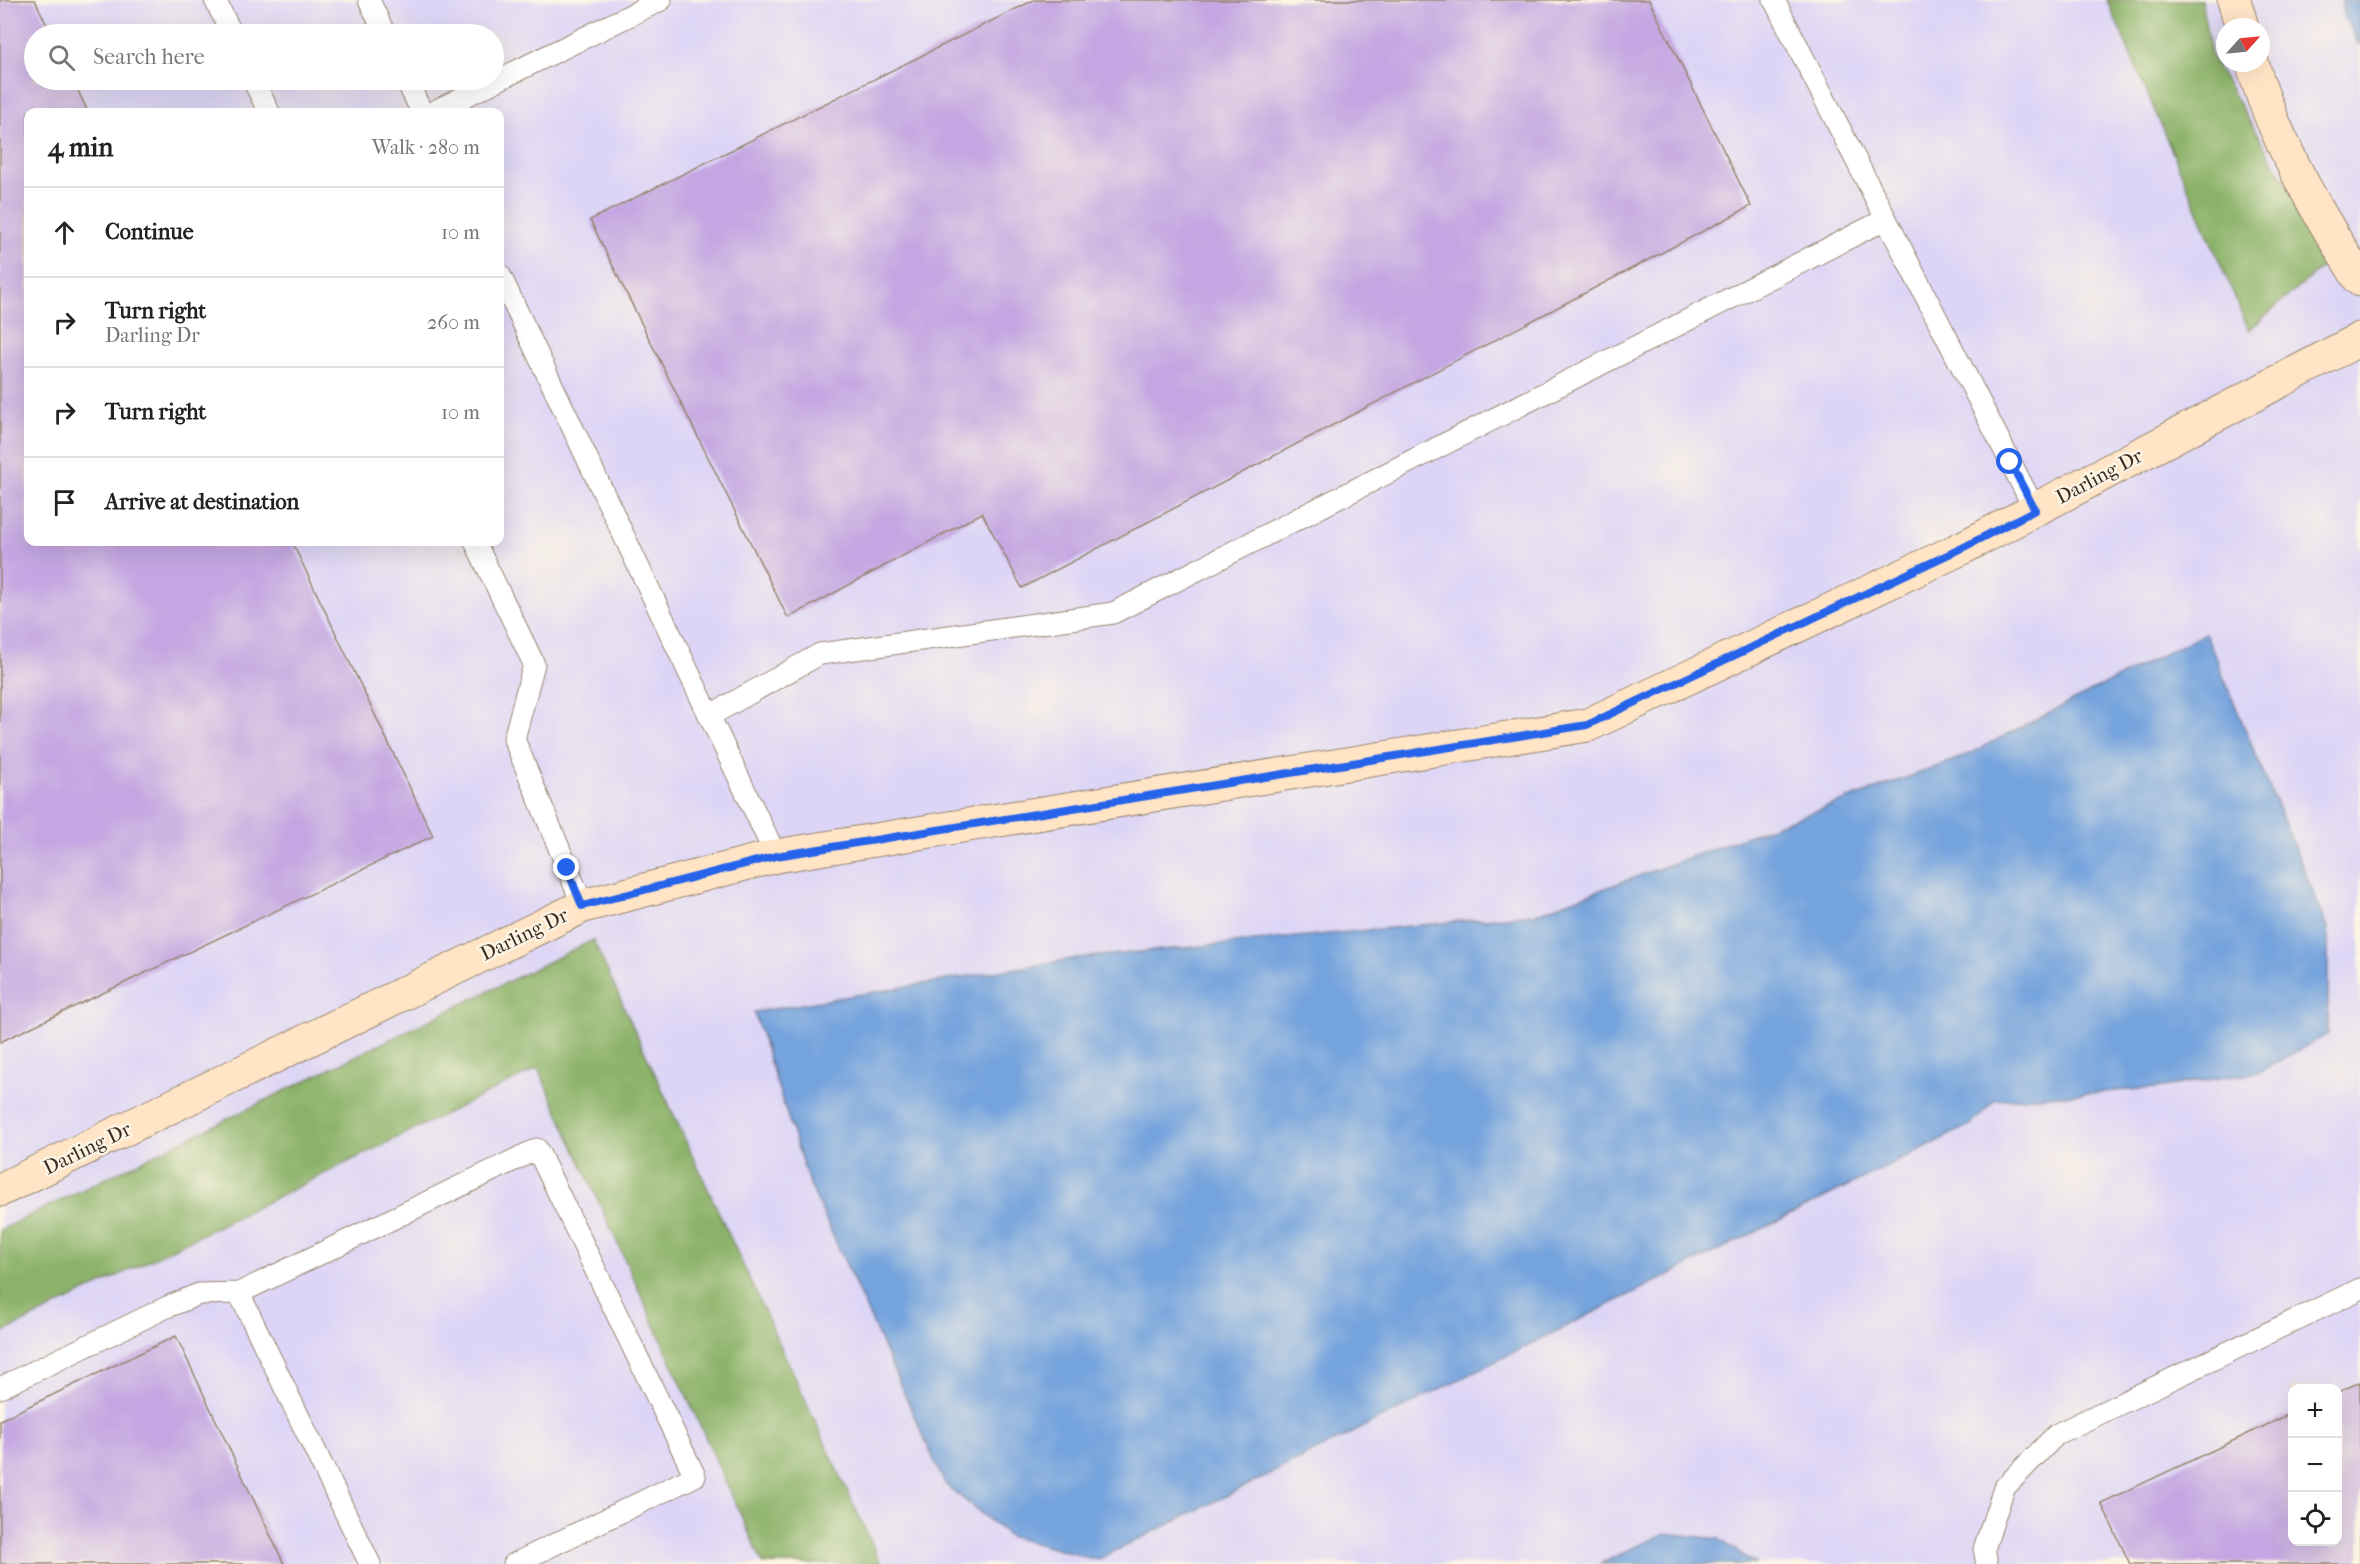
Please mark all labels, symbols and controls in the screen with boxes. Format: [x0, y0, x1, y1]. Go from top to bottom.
north arrow [2216, 18, 2270, 72]
search box [24, 24, 504, 90]
icon: search [45, 41, 78, 74]
text: Search here [93, 44, 205, 70]
text: 4 min [48, 132, 113, 163]
text: Walk · 280 m [372, 136, 480, 159]
icon: ahead [48, 216, 81, 249]
text: Continue [105, 219, 194, 245]
text: 10 m [441, 221, 480, 244]
text: Turn right [105, 298, 206, 324]
icon: right [48, 306, 81, 339]
text: 260 m [427, 311, 480, 334]
text: Darling Dr [105, 324, 200, 347]
icon: right [48, 396, 81, 429]
text: Turn right [105, 399, 206, 425]
text: 10 m [441, 401, 480, 424]
street label: Darling Dr [2052, 444, 2147, 509]
route start [1996, 448, 2022, 474]
icon: arrive [48, 486, 81, 519]
text: Arrive at destination [105, 489, 299, 515]
route end [553, 854, 579, 880]
street label: Darling Dr [477, 903, 572, 966]
street label: Darling Dr [40, 1117, 135, 1180]
map controls [2288, 1384, 2342, 1546]
button: + [2288, 1384, 2342, 1438]
button: − [2288, 1438, 2342, 1492]
button: locate [2288, 1492, 2342, 1546]

